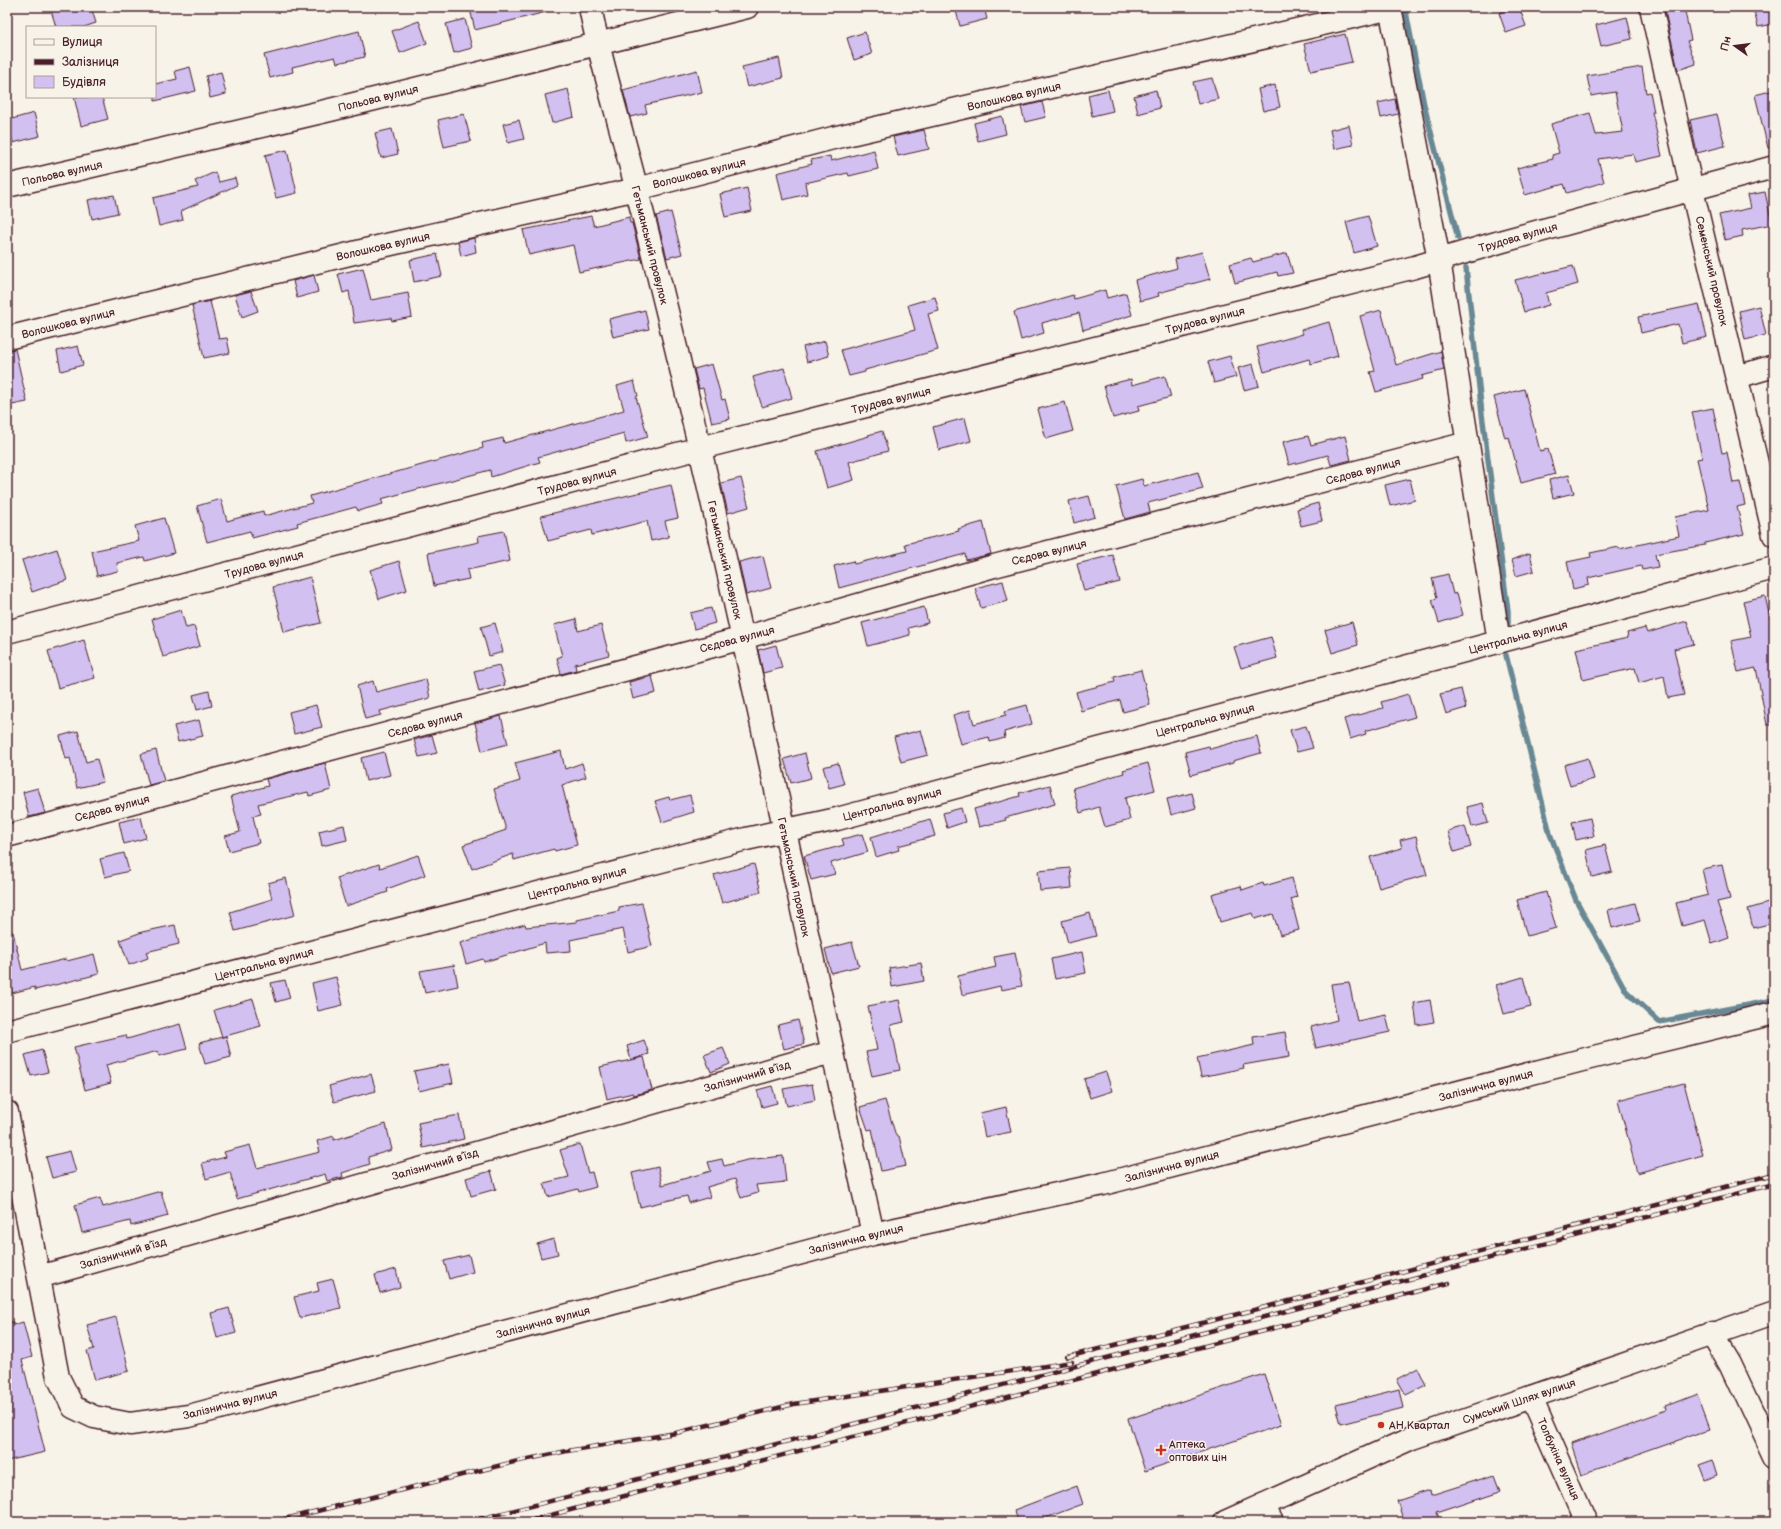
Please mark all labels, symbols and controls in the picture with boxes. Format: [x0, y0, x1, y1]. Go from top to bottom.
legend [26, 26, 156, 98]
north arrow [1715, 26, 1755, 66]
text: Вулиця [62, 35, 103, 50]
text: Пн [1718, 35, 1734, 52]
text: Залізниця [62, 55, 119, 70]
text: Будівля [62, 75, 106, 90]
street label: Волошкова вулиця [966, 79, 1062, 114]
street label: Польова вулиця [337, 82, 420, 115]
street label: Волошкова вулиця [651, 156, 747, 191]
street label: Польова вулиця [21, 158, 104, 189]
street label: Гетьманський провулок [628, 184, 671, 306]
street label: Семенський провулок [1693, 215, 1731, 327]
street label: Трудова вулиця [1477, 220, 1559, 255]
street label: Волошкова вулиця [335, 229, 431, 264]
street label: Трудова вулиця [1164, 304, 1246, 337]
street label: Волошкова вулиця [20, 306, 116, 341]
street label: Трудова вулиця [850, 384, 932, 417]
street label: Сєдова вулиця [1324, 455, 1402, 488]
street label: Трудова вулиця [536, 465, 618, 498]
street label: Гетьманський провулок [704, 499, 745, 621]
street label: Сєдова вулиця [1010, 537, 1088, 568]
street label: Трудова вулиця [223, 548, 305, 581]
street label: Центральна вулиця [1467, 618, 1569, 657]
street label: Сєдова вулиця [698, 623, 776, 656]
street label: Центральна вулиця [1154, 701, 1256, 740]
street label: Сєдова вулиця [386, 708, 464, 741]
street label: Центральна вулиця [841, 785, 943, 824]
street label: Сєдова вулиця [73, 792, 151, 825]
street label: Гетьманський провулок [774, 816, 813, 938]
street label: Центральна вулиця [526, 864, 628, 903]
street label: Центральна вулиця [213, 945, 315, 984]
street label: Залізничний в’їзд [702, 1058, 792, 1095]
street label: Залізнична вулиця [1438, 1067, 1535, 1104]
street label: Залізничний в’їзд [390, 1146, 480, 1183]
street label: Залізнична вулиця [1124, 1148, 1221, 1185]
street label: Залізнична вулиця [808, 1221, 905, 1257]
street label: Залізничний в’їзд [78, 1235, 168, 1272]
street label: Залізнична вулиця [495, 1304, 592, 1341]
street label: Сумський Шлях вулиця [1461, 1376, 1577, 1427]
street label: Залізнична вулиця [182, 1386, 279, 1422]
street label: Толбухіна вулиця [1535, 1416, 1582, 1502]
place label: АН Квартал [1388, 1419, 1450, 1432]
marker: АН Квартал [1376, 1420, 1386, 1430]
place label: Аптека оптових цін [1168, 1438, 1227, 1464]
marker: Аптека оптових цін [1156, 1445, 1166, 1455]

